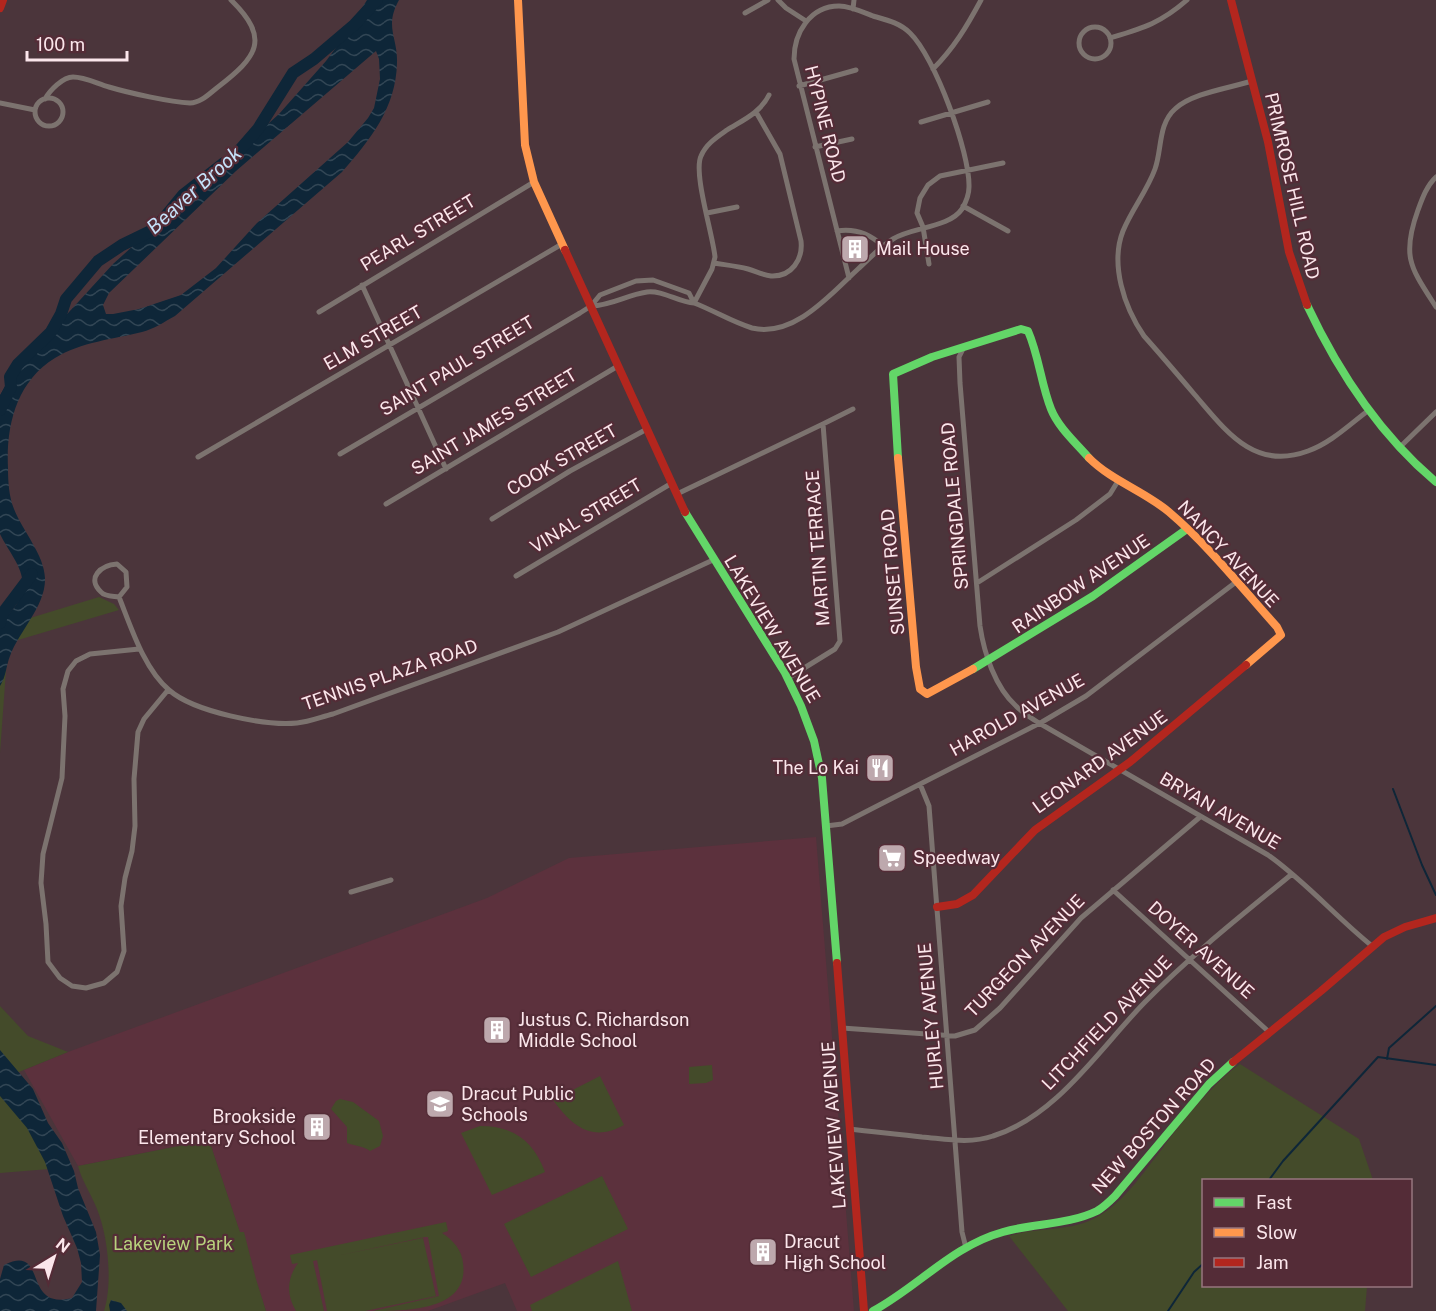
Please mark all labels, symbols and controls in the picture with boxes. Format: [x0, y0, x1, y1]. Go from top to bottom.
scale bar [27, 24, 128, 62]
text: 100 m [36, 34, 85, 55]
street label: HYPINE ROAD [801, 63, 850, 185]
street label: PRIMROSE HILL ROAD [1261, 90, 1324, 281]
water label: Beaver Brook [142, 141, 247, 239]
street label: PEARL STREET [356, 190, 479, 275]
building icon: Mail House [839, 233, 871, 265]
place label: Mail House [876, 238, 970, 259]
street label: ELM STREET [320, 301, 426, 374]
street label: SAINT PAUL STREET [376, 311, 538, 420]
street label: SAINT JAMES STREET [407, 364, 580, 479]
street label: COOK STREET [503, 419, 621, 500]
street label: SPRINGDALE ROAD [937, 421, 972, 591]
street label: MARTIN TERRACE [802, 469, 833, 627]
street label: VINAL STREET [526, 474, 646, 557]
street label: NANCY AVENUE [1173, 496, 1283, 611]
street label: SUNSET ROAD [877, 508, 908, 636]
street label: RAINBOW AVENUE [1008, 530, 1154, 637]
street label: LAKEVIEW AVENUE [720, 551, 825, 706]
street label: TENNIS PLAZA ROAD [299, 635, 480, 714]
street label: HAROLD AVENUE [946, 669, 1088, 760]
street label: LEONARD AVENUE [1028, 706, 1171, 818]
restaurant icon: The Lo Kai [864, 752, 896, 784]
place label: The Lo Kai [772, 757, 859, 778]
street label: BRYAN AVENUE [1156, 768, 1284, 854]
supermarket icon: Speedway [876, 842, 908, 874]
place label: Speedway [913, 847, 1000, 868]
street label: TURGEON AVENUE [961, 890, 1089, 1021]
street label: DOYER AVENUE [1144, 897, 1259, 1003]
street label: HURLEY AVENUE [914, 942, 947, 1090]
street label: LITCHFIELD AVENUE [1037, 951, 1176, 1094]
place label: Justus C. Richardson Middle School [518, 1009, 690, 1051]
building icon: Justus C. Richardson Middle School [481, 1014, 513, 1046]
street label: LAKEVIEW AVENUE [817, 1040, 850, 1210]
street label: NEW BOSTON ROAD [1087, 1054, 1220, 1198]
place label: Dracut Public Schools [461, 1083, 574, 1125]
school or university icon: Dracut Public Schools [424, 1088, 456, 1120]
place label: Brookside Elementary School [138, 1106, 296, 1148]
building icon: Brookside Elementary School [301, 1111, 333, 1143]
legend [1202, 1179, 1412, 1287]
text: Fast [1256, 1192, 1292, 1213]
text: Slow [1256, 1222, 1297, 1243]
north arrow [24, 1227, 84, 1287]
place label: Dracut High School [784, 1231, 886, 1273]
park label: Lakeview Park [113, 1233, 233, 1254]
text: N [52, 1234, 74, 1257]
building icon: Dracut High School [747, 1236, 779, 1268]
text: Jam [1256, 1252, 1289, 1273]

